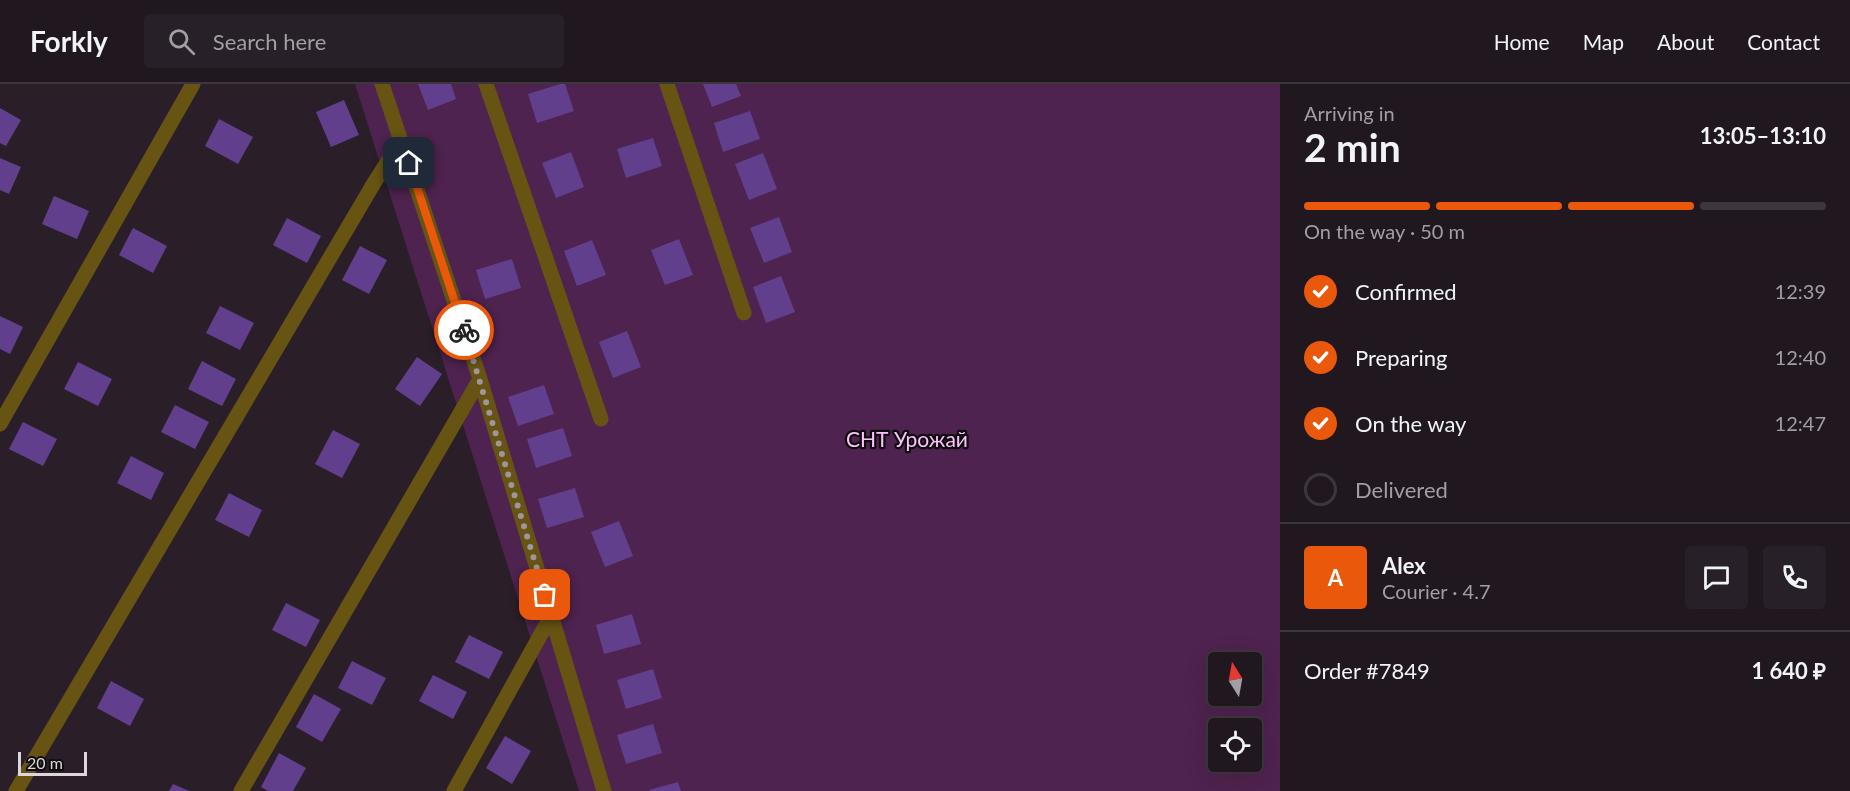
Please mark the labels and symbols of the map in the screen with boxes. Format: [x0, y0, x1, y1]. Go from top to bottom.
pin [383, 137, 434, 188]
courier [434, 300, 494, 360]
park label: СНТ Урожай [846, 426, 968, 451]
pin [519, 569, 570, 620]
north arrow [1208, 652, 1262, 706]
scale bar [18, 749, 87, 776]

